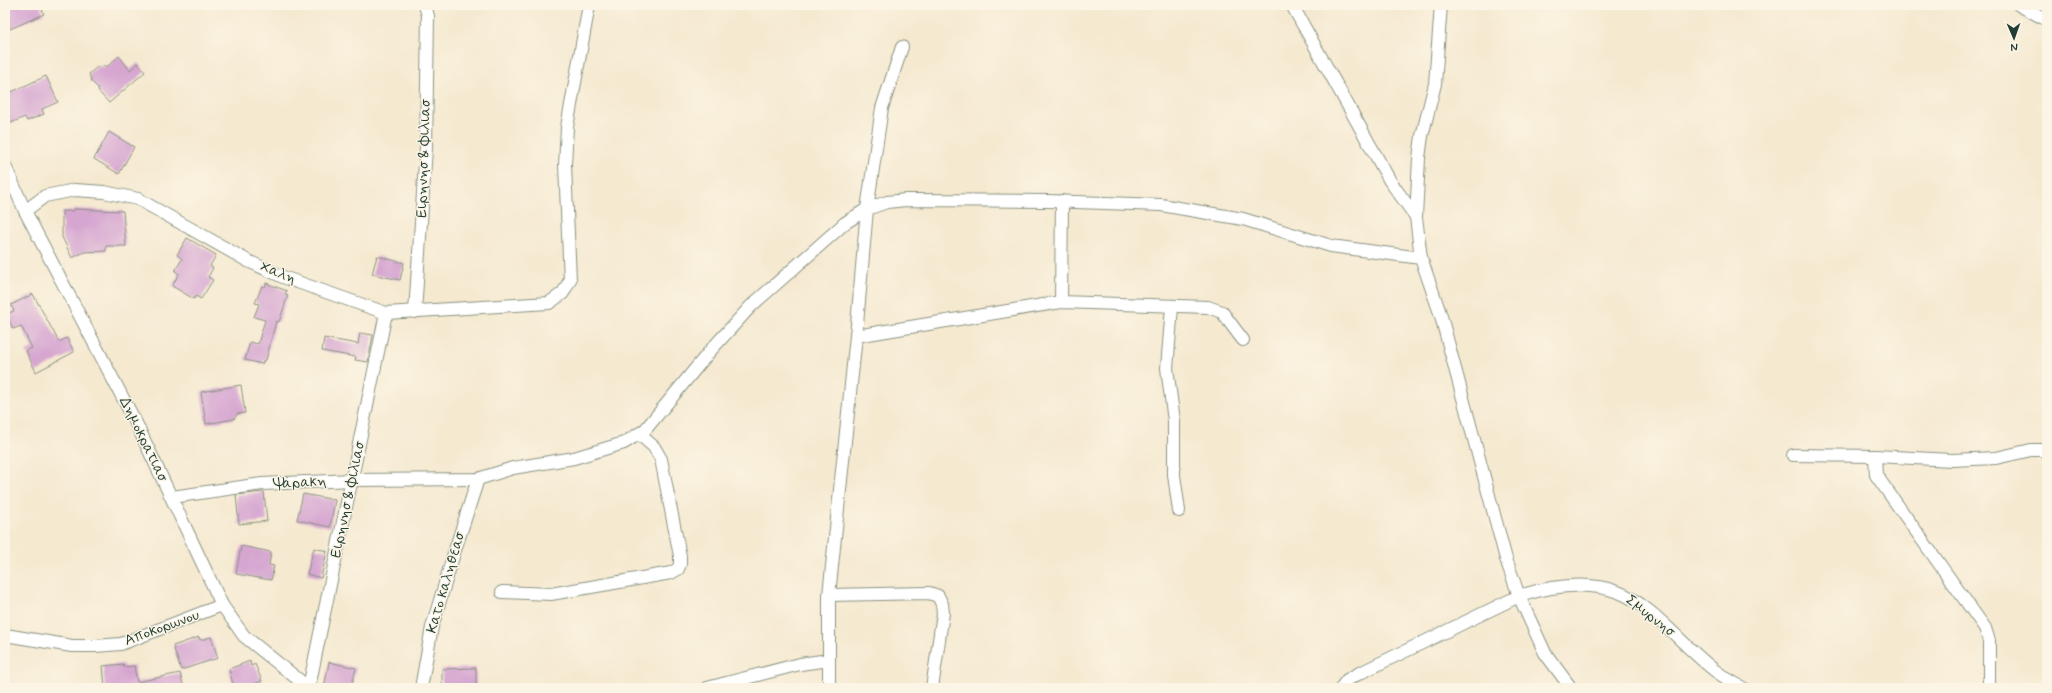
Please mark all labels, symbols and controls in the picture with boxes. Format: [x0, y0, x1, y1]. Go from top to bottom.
north arrow [1994, 18, 2034, 58]
text: N [2010, 40, 2018, 54]
street label: Ειρηνησ & Φιλιασ [412, 98, 436, 218]
street label: Χαλη [257, 257, 299, 289]
street label: Δημοκρατιασ [114, 394, 173, 486]
street label: Ειρηνησ & Φιλιασ [326, 439, 370, 560]
street label: Ψαρακη [272, 472, 327, 494]
street label: Κατο καληθεασ [422, 529, 470, 636]
street label: Σμυρνησ [1621, 591, 1680, 642]
street label: Αποκορωνου [122, 605, 202, 651]

